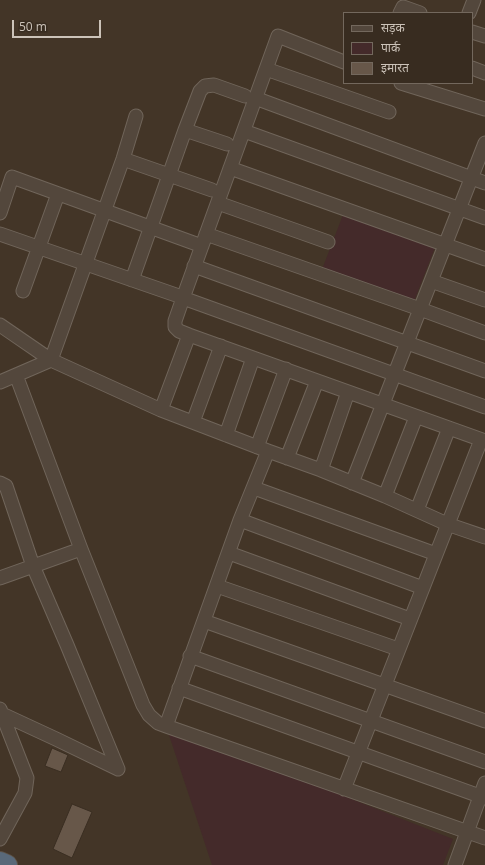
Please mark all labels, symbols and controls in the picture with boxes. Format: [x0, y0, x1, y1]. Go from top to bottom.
scale bar [14, 12, 103, 38]
legend [343, 12, 473, 84]
text: 50 m [19, 18, 47, 35]
text: सड़क [381, 19, 405, 36]
text: पार्क [381, 39, 400, 56]
text: इमारत [381, 59, 409, 76]

